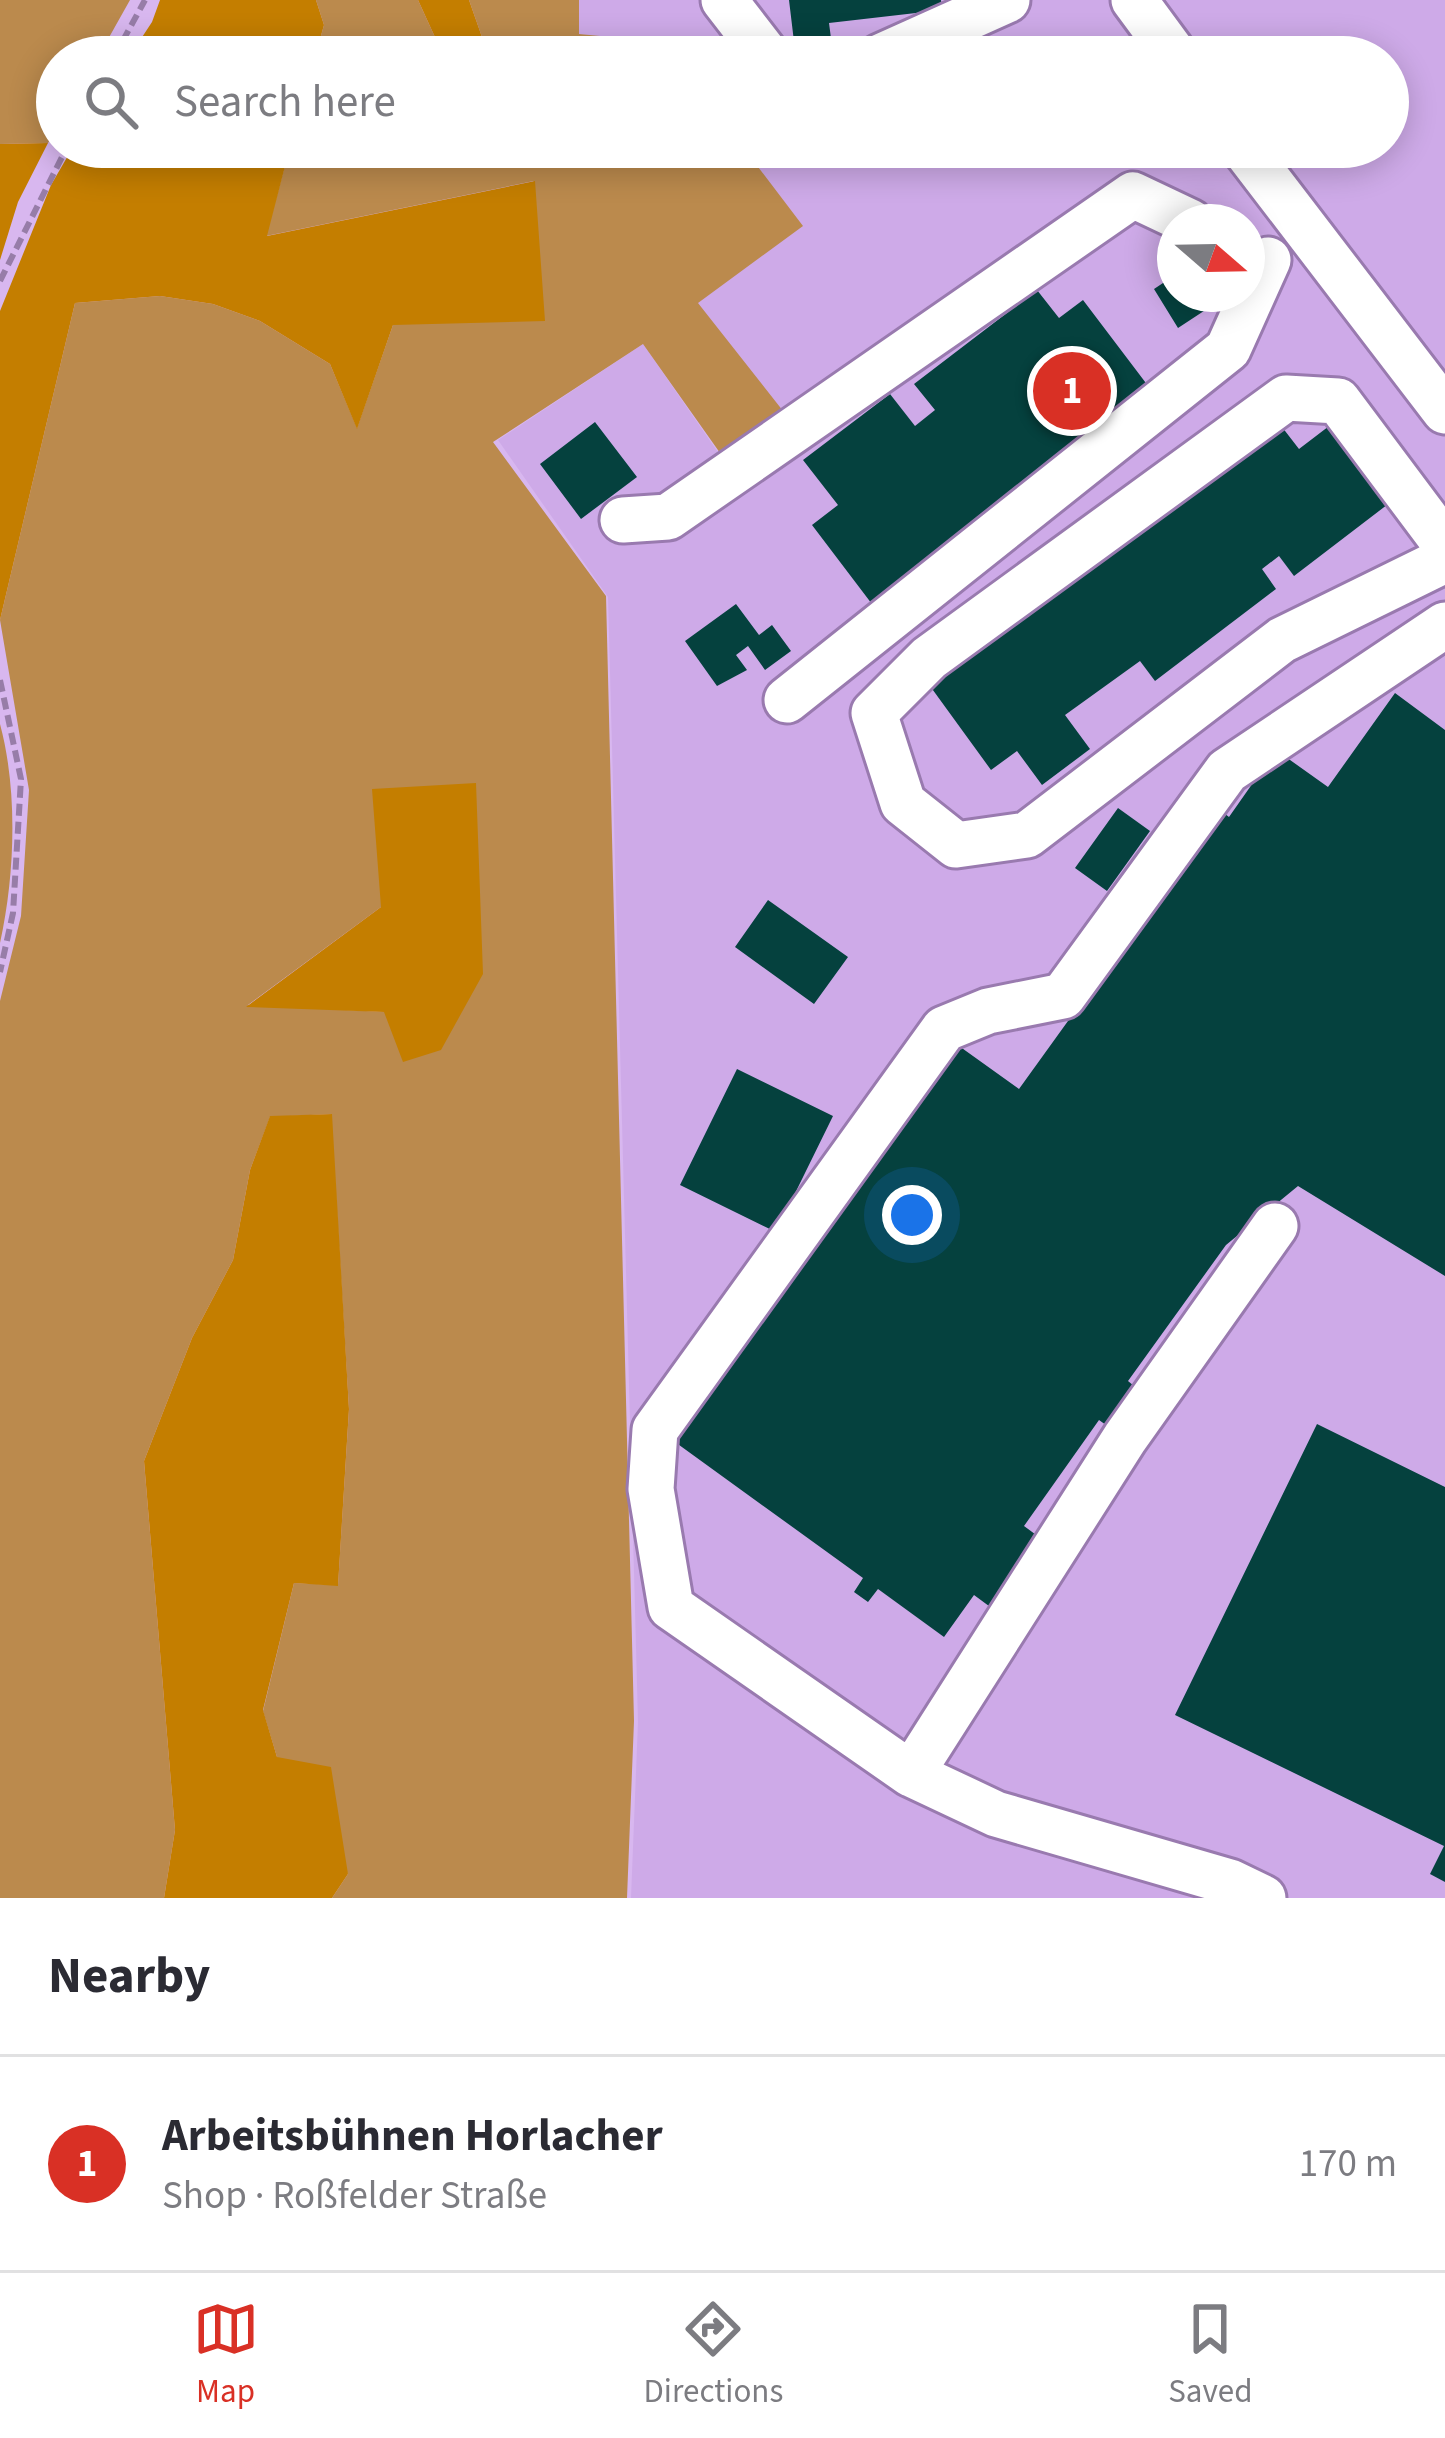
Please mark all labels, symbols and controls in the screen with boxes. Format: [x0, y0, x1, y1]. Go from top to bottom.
search box [36, 36, 1409, 168]
icon: search [78, 69, 144, 135]
text: Search here [174, 70, 396, 134]
north arrow [1157, 204, 1265, 312]
pin: 1 [1033, 346, 1111, 436]
your location [882, 1185, 942, 1245]
text: Nearby [48, 1940, 210, 2012]
text: Arbeitsbühnen Horlacher [162, 2104, 663, 2168]
text: 1 [77, 2136, 97, 2192]
text: 170 m [1299, 2136, 1397, 2192]
text: Shop · Roßfelder Straße [162, 2168, 547, 2224]
tab: Map [193, 2296, 259, 2415]
tab: Directions [644, 2296, 783, 2415]
tab: Saved [1168, 2296, 1252, 2415]

